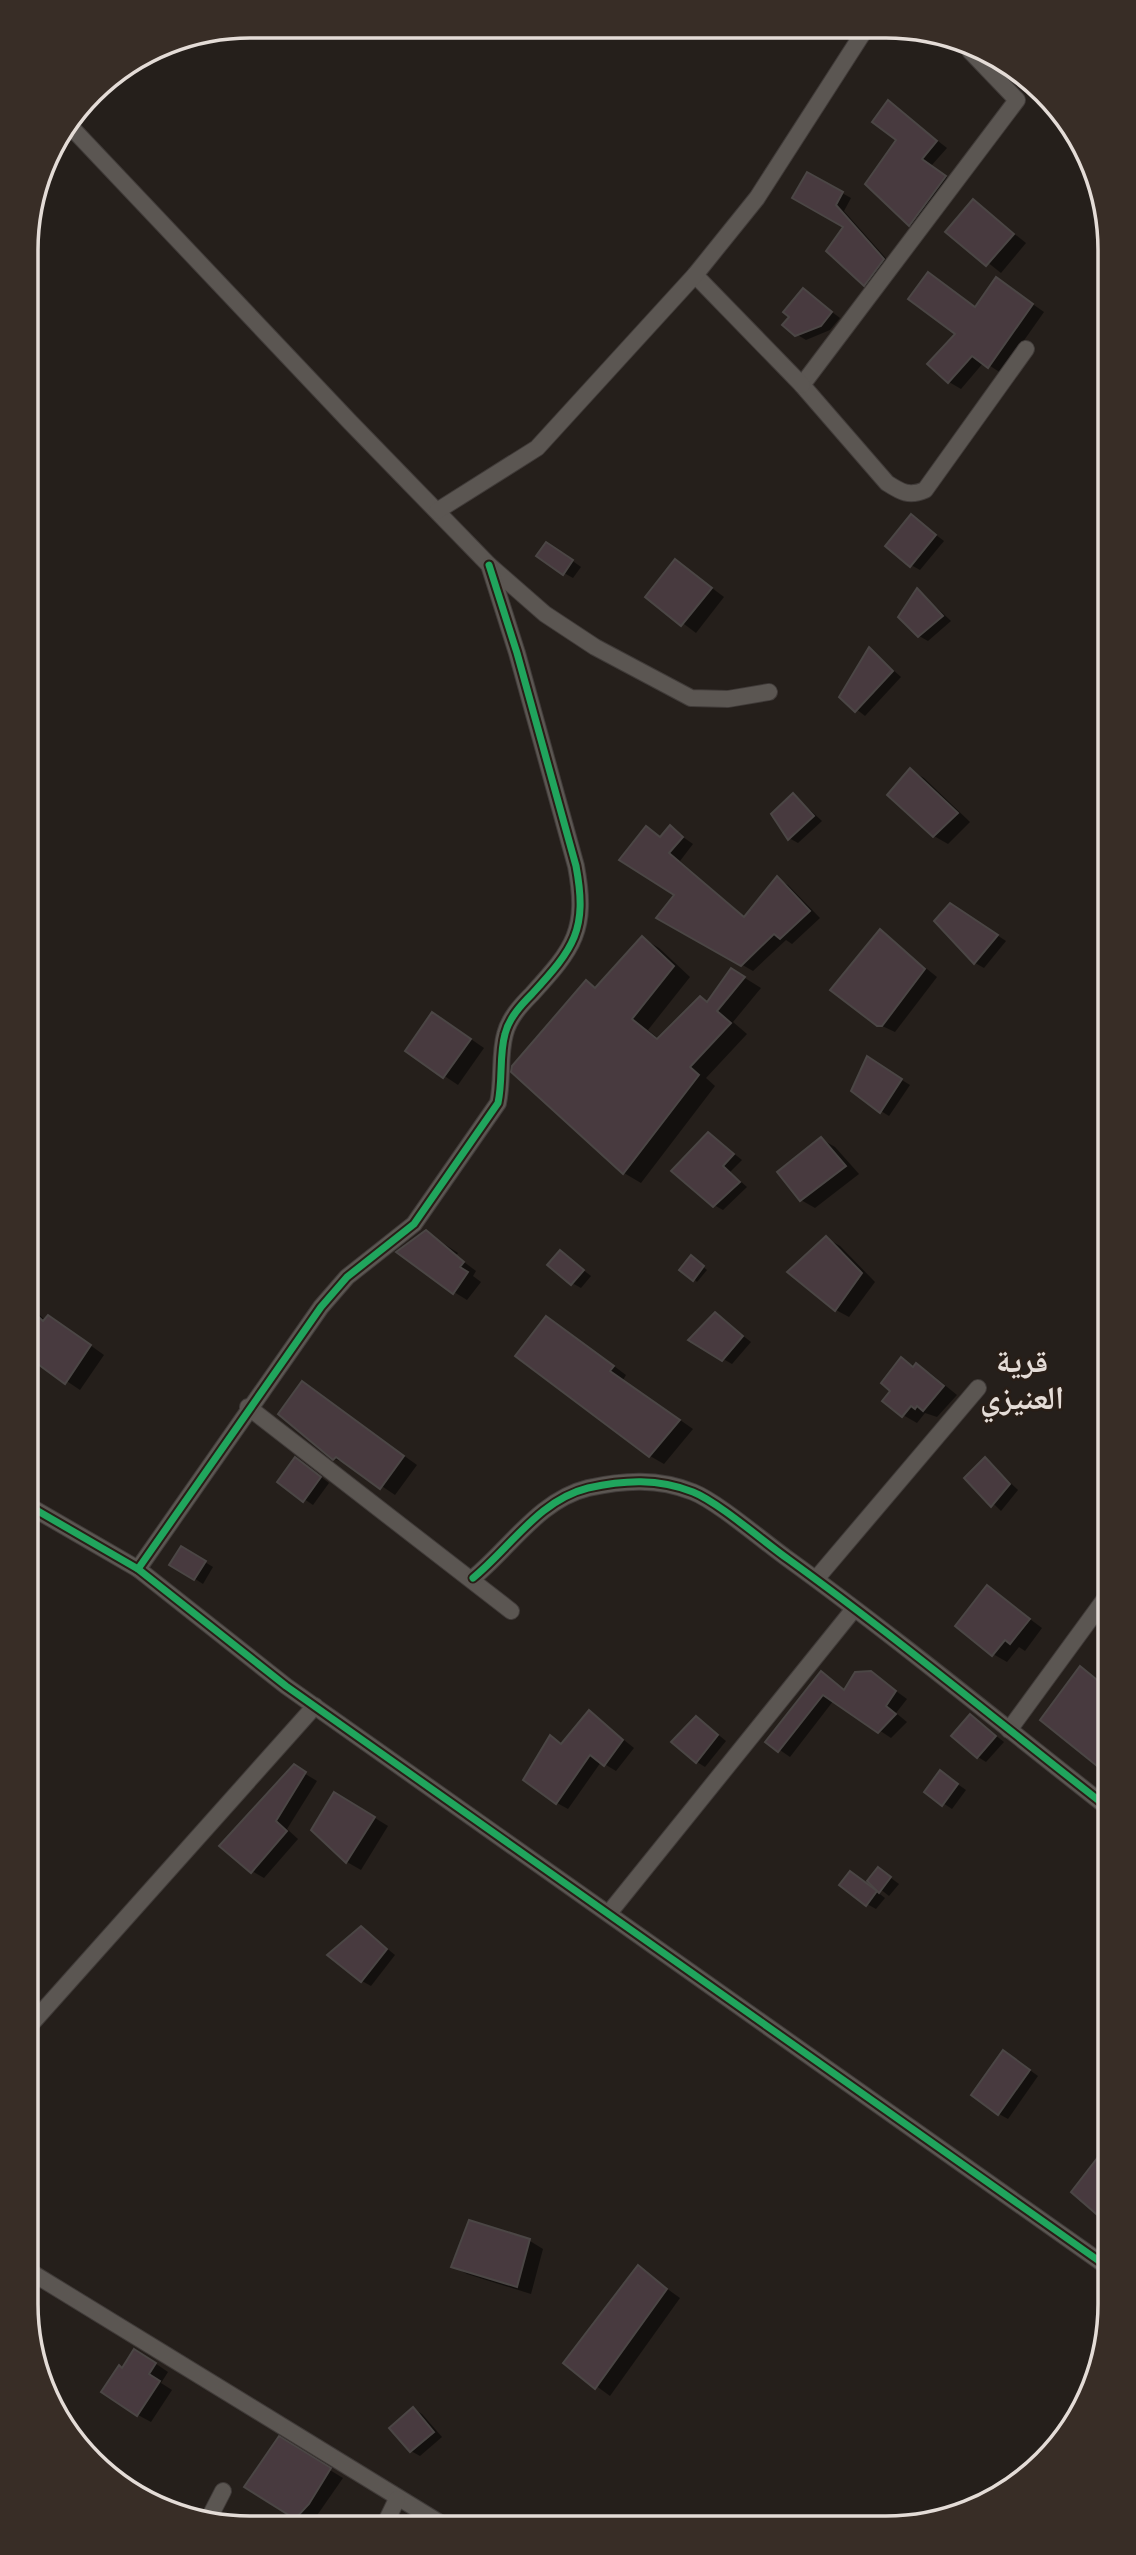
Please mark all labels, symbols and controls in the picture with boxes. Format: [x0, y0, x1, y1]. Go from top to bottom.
district label: قرية العنيزي [980, 1338, 1064, 1429]

